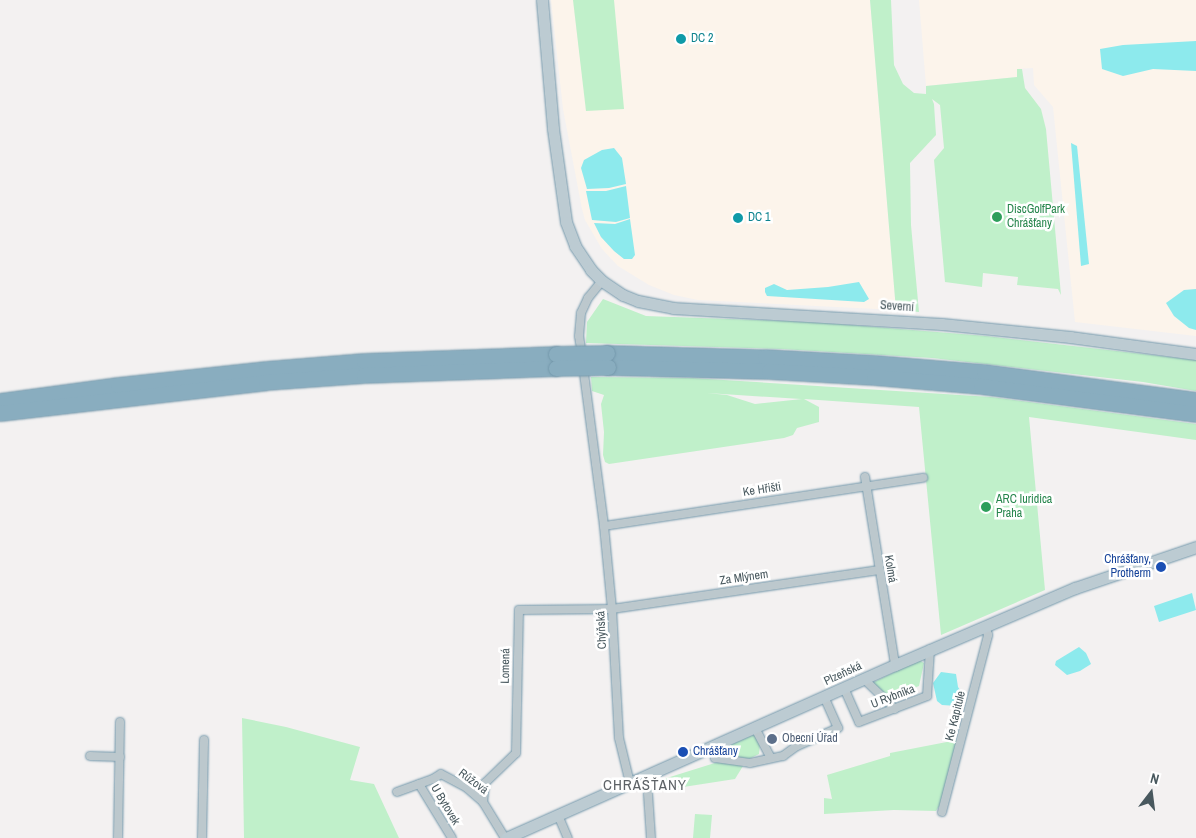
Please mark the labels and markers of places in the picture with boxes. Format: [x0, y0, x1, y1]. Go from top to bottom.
place label: DC 2 [691, 32, 713, 46]
marker: DC 2 [675, 33, 687, 45]
place label: DiscGolfPark Chrášťany [1007, 203, 1065, 231]
place label: DC 1 [748, 211, 770, 225]
marker: DiscGolfPark Chrášťany [991, 211, 1003, 223]
marker: DC 1 [732, 212, 744, 224]
place label: ARC Iuridica Praha [996, 493, 1052, 521]
marker: ARC Iuridica Praha [980, 501, 992, 513]
place label: Chrášťany, Protherm [1104, 553, 1151, 581]
marker: Chrášťany, Protherm [1155, 561, 1167, 573]
place label: Obecní Úřad [782, 732, 838, 746]
marker: Obecní Úřad [766, 733, 778, 745]
place label: Chrášťany [693, 745, 738, 759]
marker: Chrášťany [677, 746, 689, 758]

